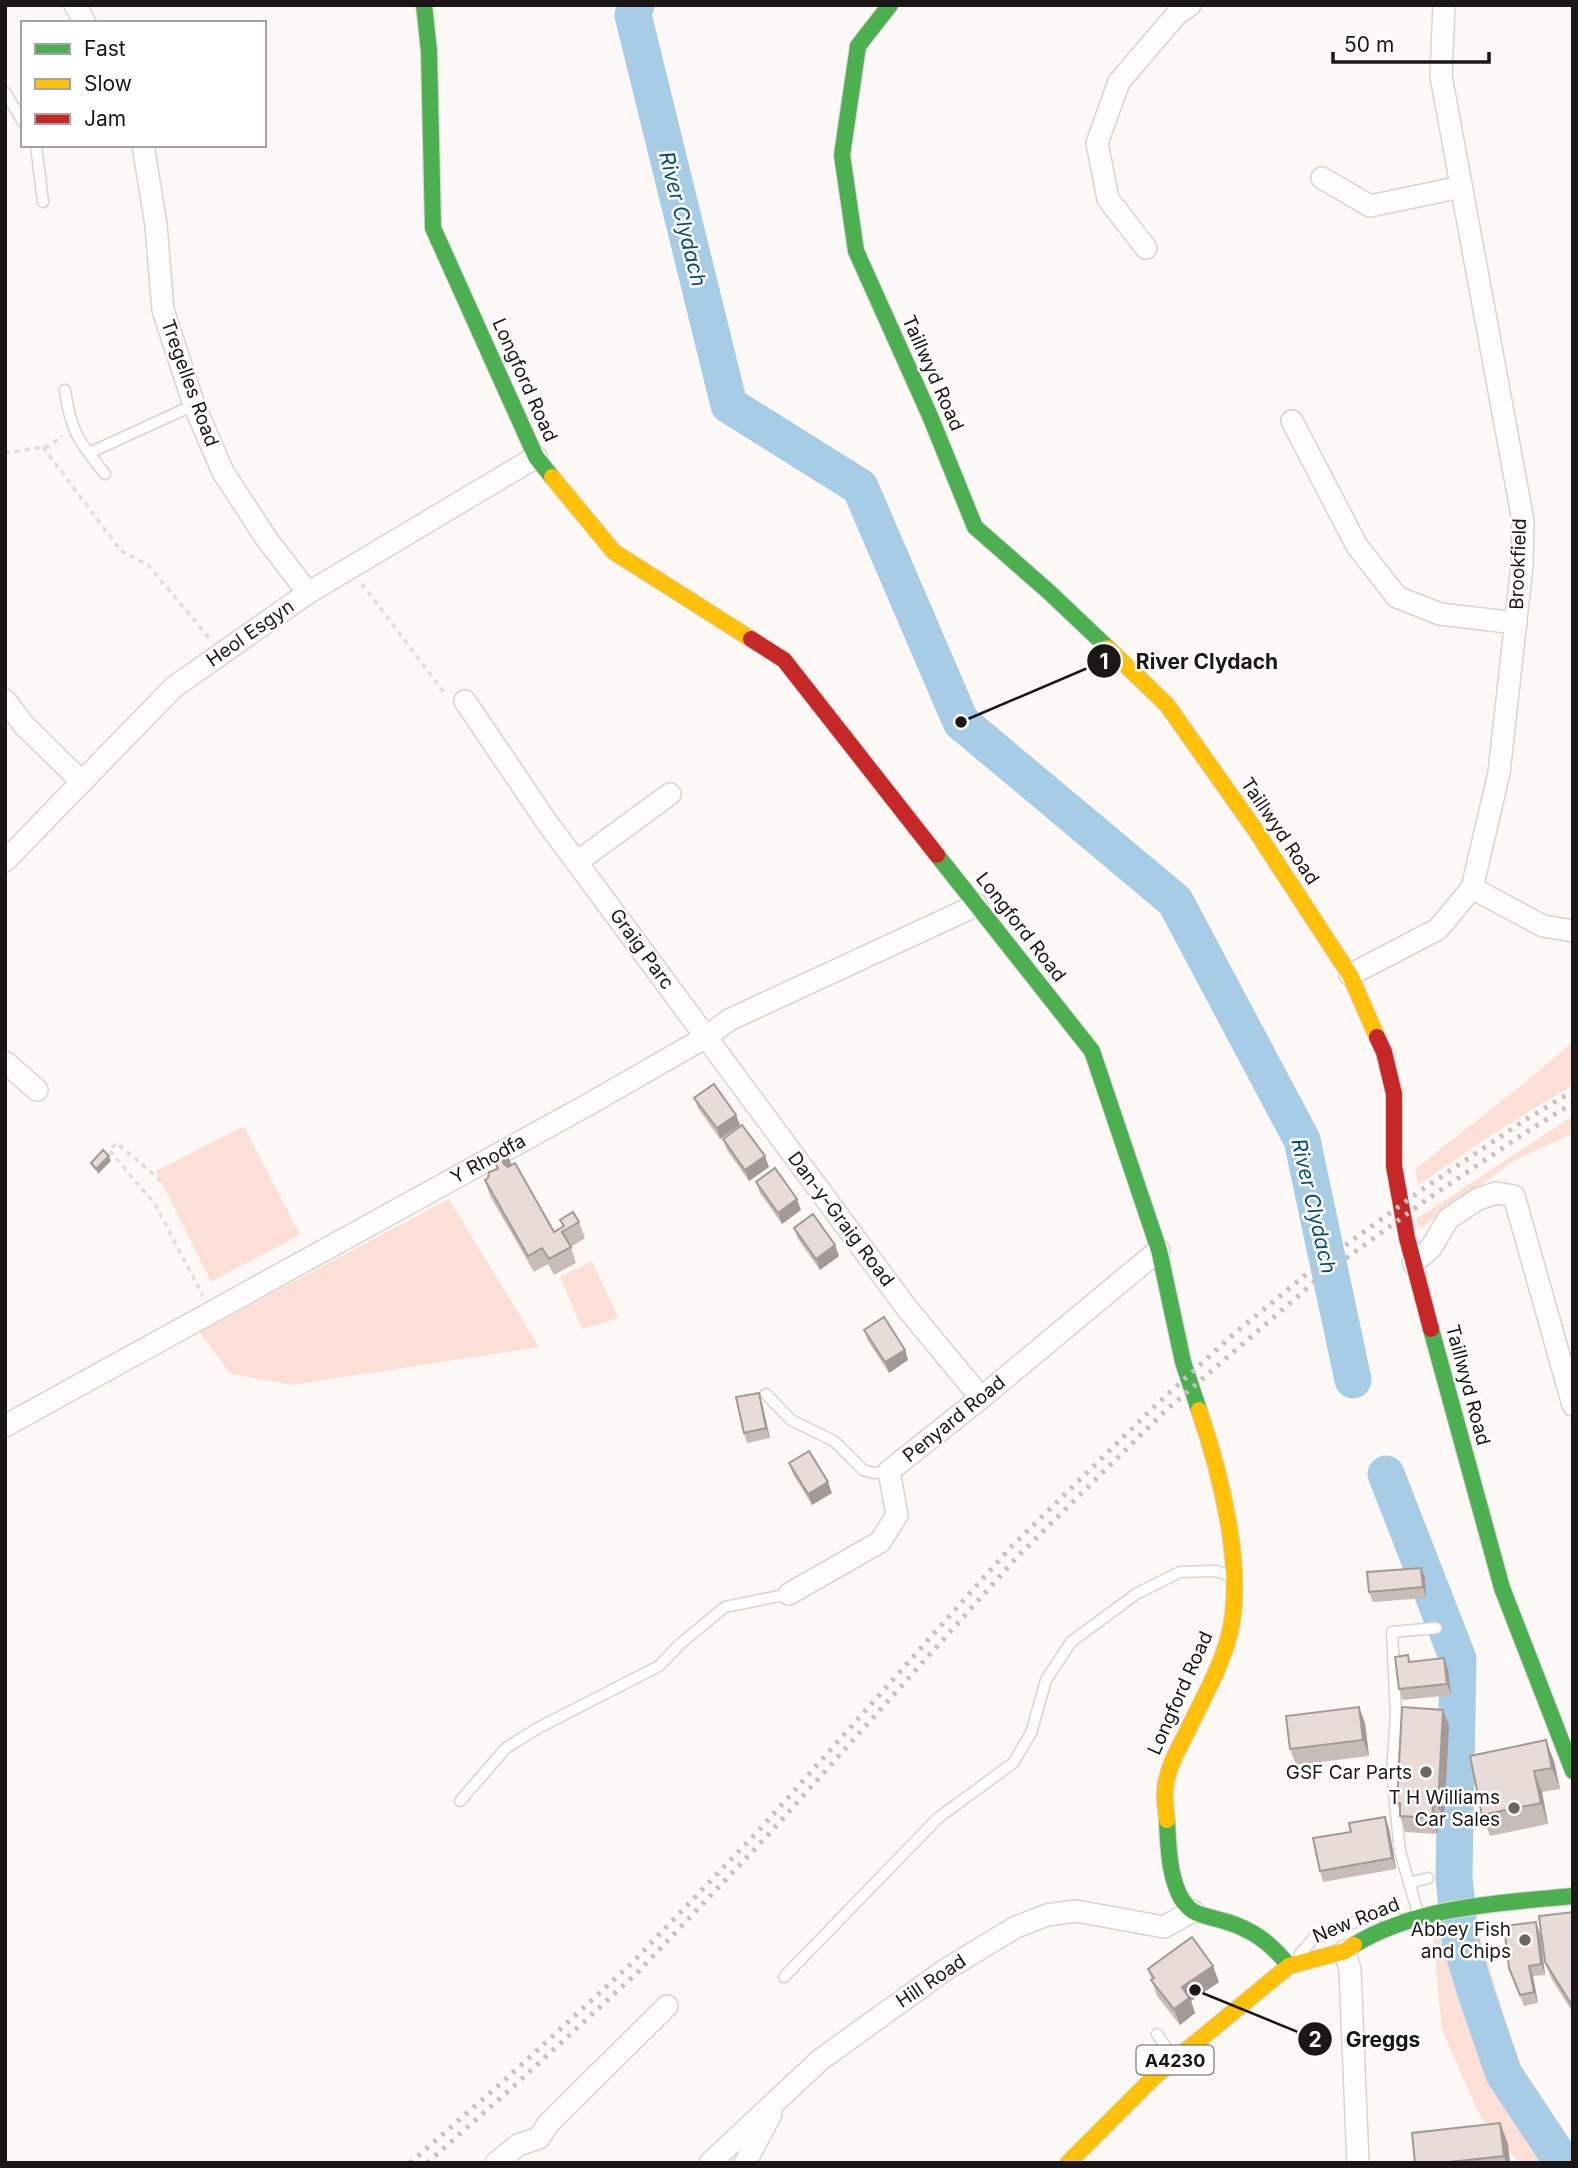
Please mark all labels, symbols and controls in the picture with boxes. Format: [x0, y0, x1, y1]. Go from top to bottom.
legend [21, 21, 266, 147]
scale bar [1333, 21, 1489, 65]
text: 50 m [1344, 32, 1394, 57]
text: Fast [84, 36, 126, 61]
text: Slow [84, 71, 132, 96]
text: Jam [84, 106, 126, 131]
water label: River Clydach [654, 149, 712, 289]
street label: Taillwyd Road [897, 312, 969, 434]
street label: Longford Road [488, 315, 562, 445]
street label: Tregelles Road [156, 316, 224, 450]
street label: Brookfield [1505, 518, 1531, 610]
street label: Heol Esgyn [202, 594, 298, 672]
callout: River Clydach [1087, 640, 1292, 682]
text: 1 [1099, 649, 1109, 674]
text: River Clydach [1136, 649, 1278, 674]
street label: Taillwyd Road [1236, 773, 1324, 889]
street label: Longford Road [971, 868, 1071, 986]
street label: Graig Parc [605, 904, 679, 994]
street label: Y Rhodfa [447, 1129, 529, 1189]
water label: River Clydach [1286, 1136, 1342, 1276]
street label: Dan-y-Graig Road [783, 1147, 899, 1291]
street label: Taillwyd Road [1441, 1322, 1495, 1448]
street label: Penyard Road [898, 1371, 1010, 1467]
street label: Longford Road [1143, 1628, 1217, 1758]
place label: GSF Car Parts [1286, 1761, 1412, 1784]
marker: GSF Car Parts [1418, 1764, 1434, 1780]
place label: T H Williams Car Sales [1388, 1786, 1500, 1831]
marker: T H Williams Car Sales [1506, 1800, 1522, 1816]
street label: New Road [1309, 1892, 1403, 1948]
place label: Abbey Fish and Chips [1411, 1918, 1511, 1963]
marker: Abbey Fish and Chips [1517, 1932, 1533, 1948]
street label: Hill Road [892, 1949, 970, 2013]
callout: Greggs [1297, 2018, 1435, 2060]
text: 2 [1308, 2027, 1322, 2052]
text: Greggs [1346, 2027, 1420, 2052]
road number: A4230 [1136, 2046, 1214, 2074]

